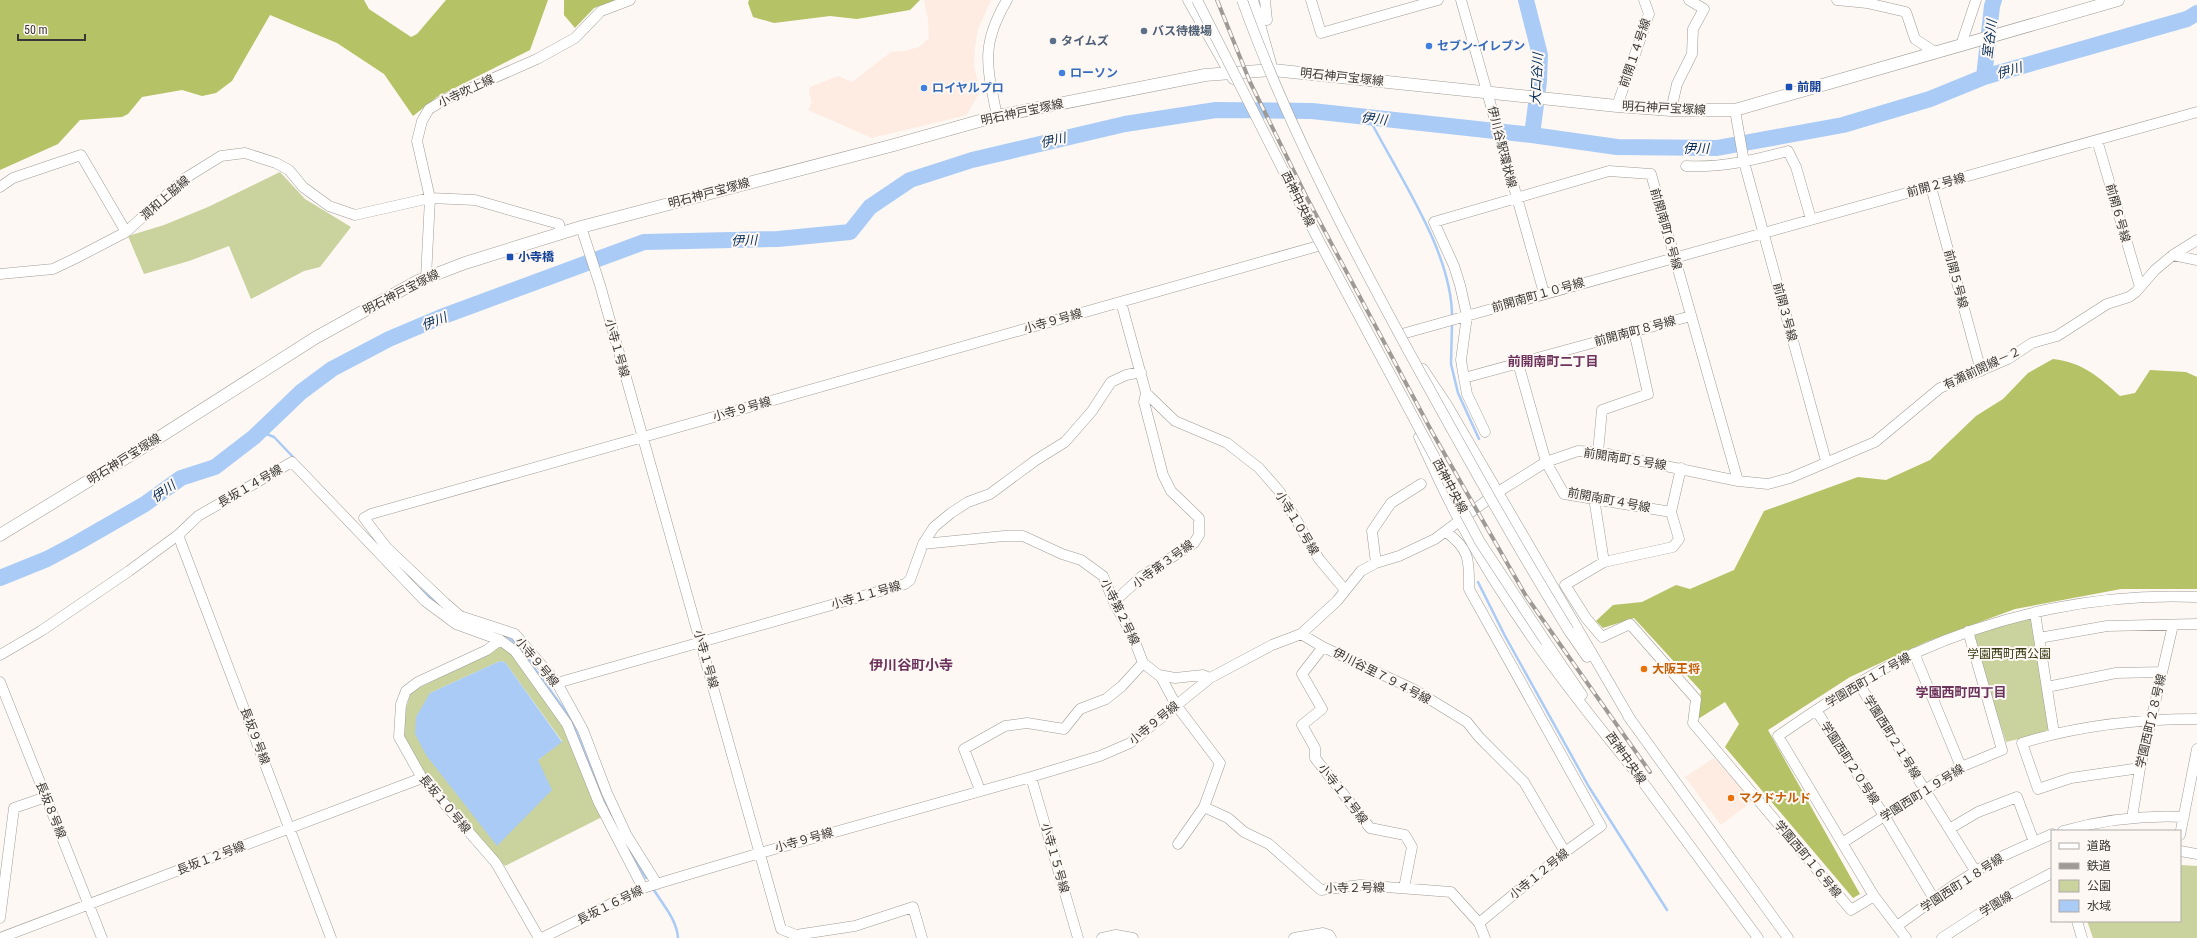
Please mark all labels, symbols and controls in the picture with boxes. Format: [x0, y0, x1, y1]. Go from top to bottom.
scale bar [18, 16, 85, 42]
street label: 前開１４号線 [1617, 17, 1653, 89]
water label: 室谷川 [1980, 17, 2000, 59]
text: 50 m [24, 23, 48, 37]
place label: バス待機場 [1152, 24, 1212, 38]
marker: バス待機場 [1139, 26, 1149, 36]
place label: タイムズ [1061, 34, 1109, 48]
marker: タイムズ [1048, 36, 1058, 46]
place label: セブン-イレブン [1437, 39, 1525, 53]
marker: セブン-イレブン [1424, 41, 1434, 51]
water label: 大口谷川 [1528, 51, 1545, 105]
water label: 伊川 [1995, 59, 2026, 81]
place label: ローソン [1070, 66, 1118, 80]
street label: 明石神戸宝塚線 [1299, 66, 1385, 88]
marker: ローソン [1057, 68, 1067, 78]
street label: 小寺吹上線 [436, 72, 496, 110]
place label: 前開 [1797, 80, 1821, 94]
place label: ロイヤルプロ [932, 81, 1004, 95]
marker: 前開 [1784, 82, 1794, 92]
marker: ロイヤルプロ [919, 83, 929, 93]
street label: 明石神戸宝塚線 [979, 96, 1065, 128]
street label: 明石神戸宝塚線 [1622, 99, 1706, 117]
street label: 伊川谷駅環状線 [1485, 105, 1519, 189]
water label: 伊川 [1360, 109, 1390, 128]
water label: 伊川 [1039, 130, 1069, 151]
water label: 伊川 [1683, 141, 1711, 156]
street label: 西神中央線 [1279, 169, 1317, 229]
street label: 前開２号線 [1905, 170, 1967, 200]
street label: 潤和上脇線 [138, 173, 192, 223]
street label: 明石神戸宝塚線 [667, 175, 751, 211]
street label: 前開６号線 [2103, 182, 2133, 244]
street label: 前開南町６号線 [1648, 187, 1684, 271]
water label: 伊川 [731, 232, 759, 248]
street label: 前開５号線 [1941, 248, 1971, 310]
place label: 小寺橋 [518, 250, 555, 264]
marker: 小寺橋 [505, 252, 515, 262]
street label: 明石神戸宝塚線 [360, 267, 442, 317]
street label: 前開南町１０号線 [1490, 275, 1586, 315]
street label: 前開３号線 [1770, 281, 1800, 343]
street label: 小寺９号線 [1022, 306, 1084, 336]
water label: 伊川 [419, 309, 451, 333]
street label: 前開南町８号線 [1593, 313, 1677, 349]
street label: 小寺１号線 [602, 317, 632, 379]
street label: 有瀬前開線－２ [1941, 344, 2023, 392]
district label: 前開南町二丁目 [1507, 354, 1599, 369]
street label: 小寺９号線 [711, 394, 773, 424]
street label: 明石神戸宝塚線 [85, 431, 163, 487]
street label: 前開南町５号線 [1582, 446, 1668, 472]
street label: 西神中央線 [1430, 456, 1470, 516]
street label: 長坂１４号線 [215, 462, 285, 510]
water label: 伊川 [148, 477, 180, 505]
street label: 前開南町４号線 [1566, 485, 1652, 515]
street label: 小寺１０号線 [1272, 489, 1322, 557]
street label: 小寺第３号線 [1130, 537, 1196, 591]
street label: 小寺第２号線 [1098, 577, 1142, 647]
street label: 小寺１１号線 [829, 578, 903, 612]
street label: 小寺１号線 [691, 628, 721, 690]
street label: 小寺９号線 [512, 635, 562, 689]
street label: 伊川谷里７９４号線 [1331, 645, 1433, 707]
park label: 学園西町西公園 [1967, 647, 2051, 661]
street label: 学園西町１７号線 [1823, 650, 1913, 710]
district label: 伊川谷町小寺 [869, 657, 953, 673]
place label: 大阪王将 [1652, 662, 1700, 676]
marker: 大阪王将 [1639, 664, 1649, 674]
street label: 学園西町２８号線 [2133, 673, 2169, 769]
district label: 学園西町四丁目 [1915, 685, 2007, 700]
street label: 学園西町２１号線 [1861, 693, 1923, 781]
street label: 小寺９号線 [1126, 699, 1182, 747]
street label: 長坂９号線 [238, 705, 272, 767]
street label: 学園西町２０号線 [1818, 719, 1882, 807]
street label: 西神中央線 [1603, 729, 1649, 787]
street label: 小寺１４号線 [1315, 761, 1371, 827]
street label: 学園西町１９号線 [1878, 762, 1966, 824]
street label: 長坂１０号線 [416, 772, 474, 836]
street label: 長坂８号線 [33, 780, 69, 840]
place label: マクドナルド [1739, 791, 1811, 805]
marker: マクドナルド [1726, 793, 1736, 803]
street label: 学園西町１６号線 [1772, 818, 1844, 900]
street label: 小寺１５号線 [1038, 821, 1072, 895]
street label: 小寺９号線 [773, 825, 835, 855]
legend [2051, 830, 2181, 922]
street label: 長坂１２号線 [175, 839, 247, 877]
text: 道路 [2087, 839, 2111, 853]
street label: 小寺１２号線 [1507, 846, 1571, 902]
street label: 学園西町１８号線 [1918, 851, 2006, 915]
text: 鉄道 [2087, 859, 2111, 873]
text: 公園 [2087, 879, 2111, 893]
street label: 小寺２号線 [1325, 880, 1385, 896]
street label: 長坂１６号線 [575, 883, 645, 927]
street label: 学園線 [1977, 889, 2015, 919]
text: 水域 [2087, 899, 2111, 913]

